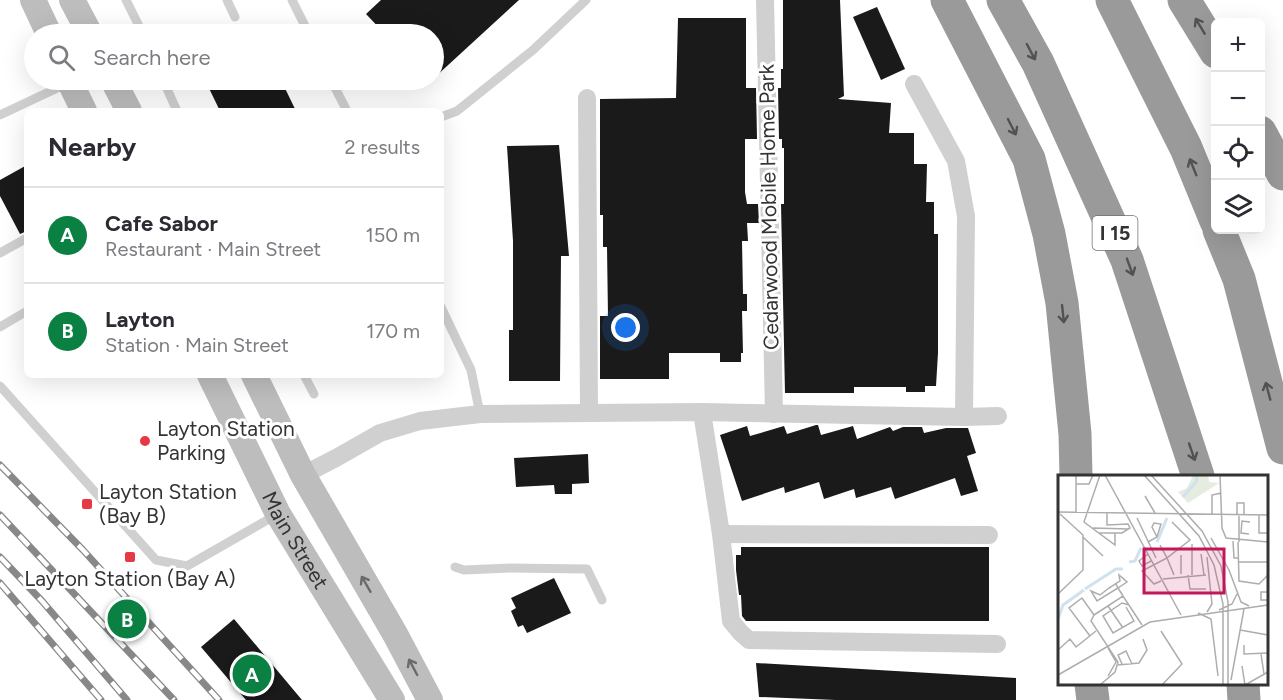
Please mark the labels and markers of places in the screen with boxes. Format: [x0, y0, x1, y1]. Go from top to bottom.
place label: Layton Station Parking [157, 416, 295, 465]
marker: Layton Station Parking [138, 434, 152, 448]
place label: Layton Station (Bay B) [99, 479, 237, 528]
marker: Layton Station (Bay B) [80, 497, 94, 511]
marker: Layton Station (Bay A) [123, 550, 137, 564]
place label: Layton Station (Bay A) [24, 566, 236, 591]
pin: B [108, 596, 146, 642]
pin: A [232, 652, 272, 696]

